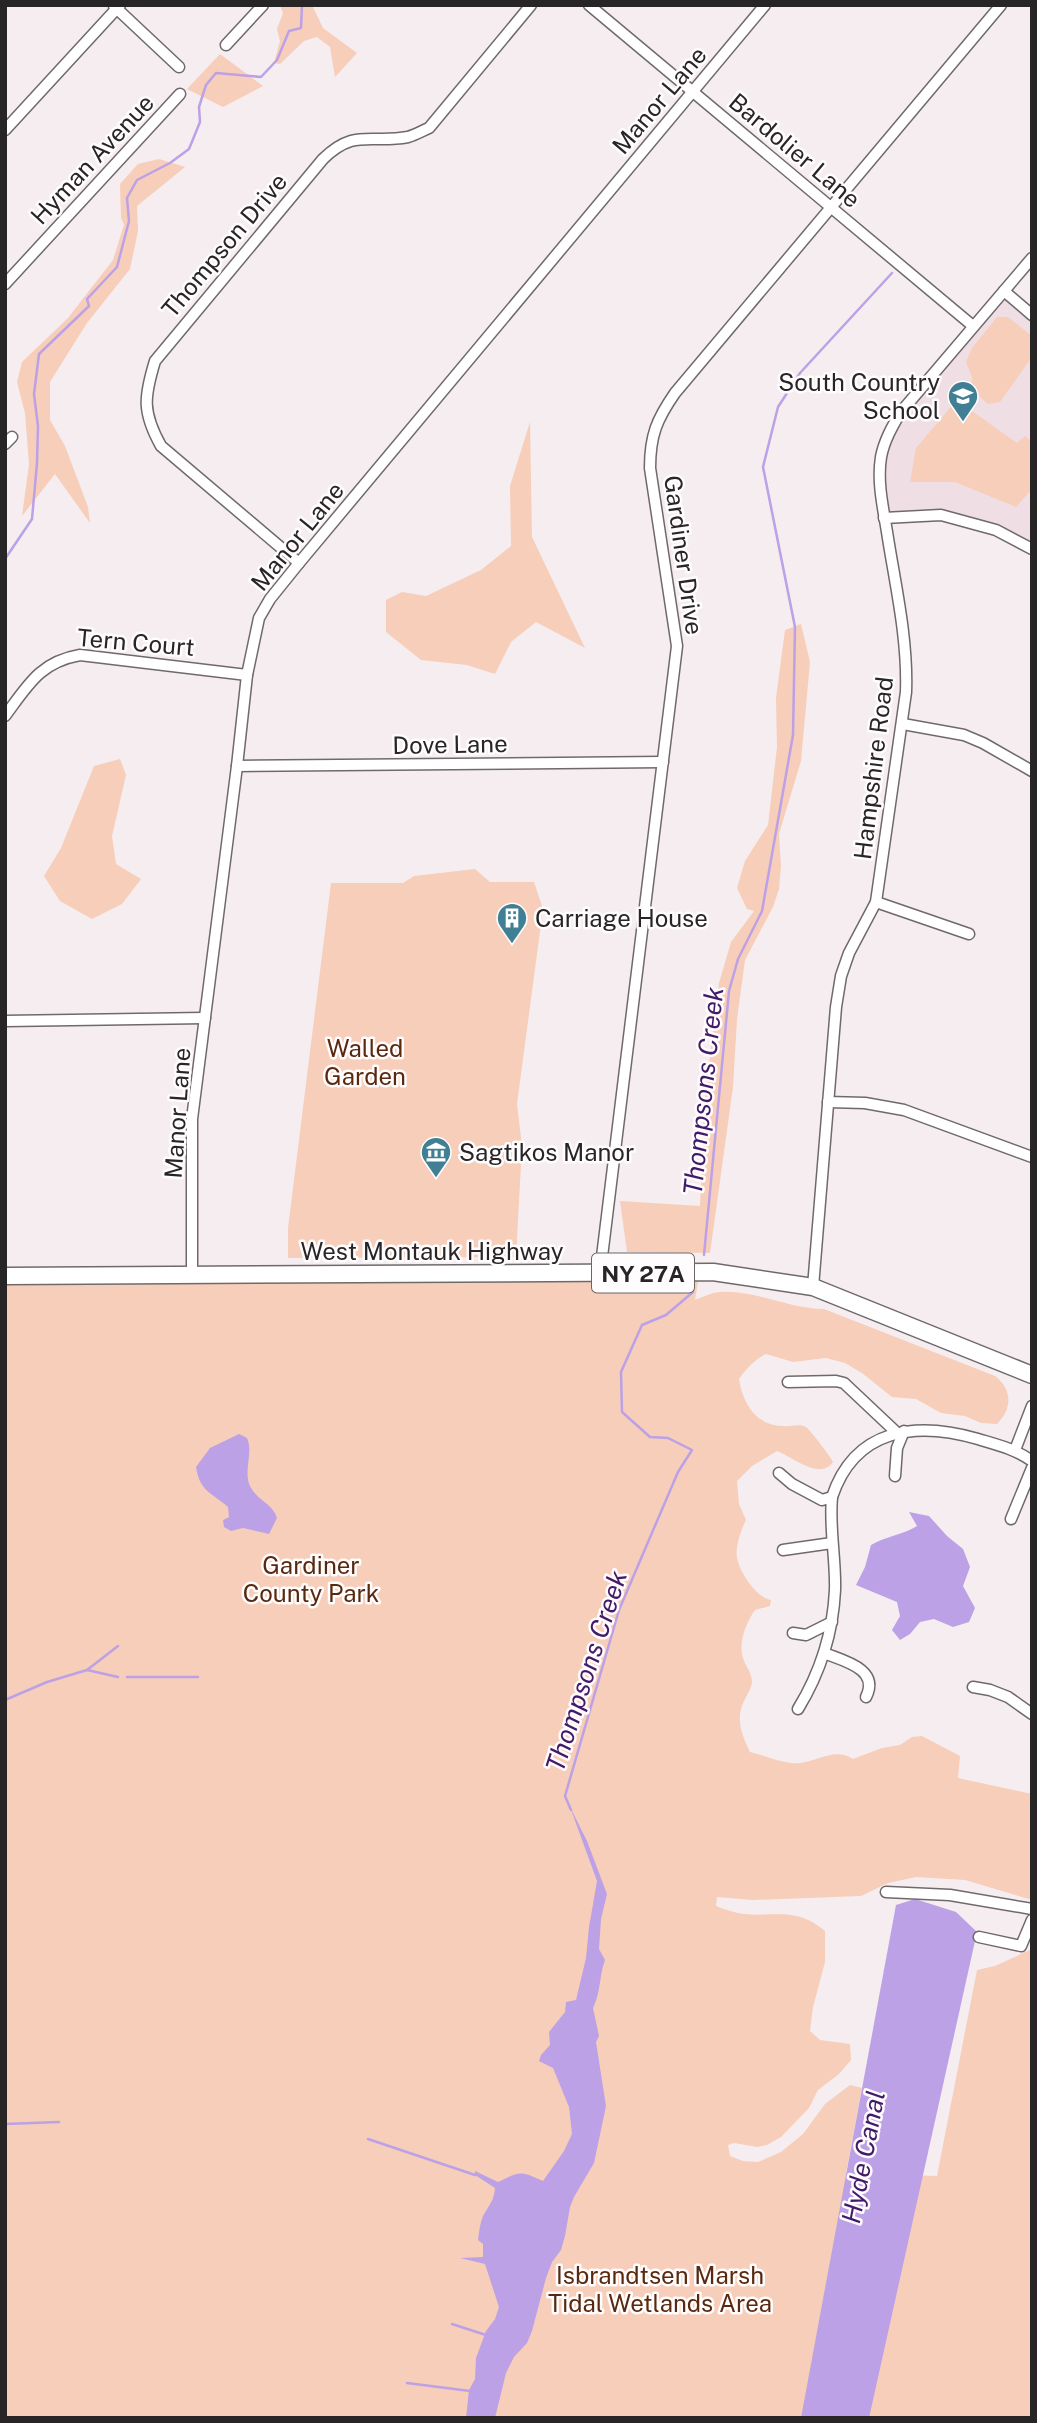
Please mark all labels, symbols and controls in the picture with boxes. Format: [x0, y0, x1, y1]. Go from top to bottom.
street label: Manor Lane [606, 41, 712, 159]
street label: Bardolier Lane [724, 87, 866, 213]
street label: Hyman Avenue [25, 88, 159, 230]
street label: Thompson Drive [156, 167, 292, 323]
place label: South Country School [778, 368, 940, 424]
school or university icon: South Country School [946, 379, 980, 423]
street label: Gardiner Drive [659, 473, 709, 637]
street label: Manor Lane [245, 476, 349, 596]
street label: Tern Court [76, 623, 196, 661]
street label: Hampshire Road [848, 675, 898, 861]
street label: Dove Lane [392, 729, 508, 759]
building icon: Carriage House [495, 901, 529, 945]
place label: Carriage House [535, 904, 708, 932]
water label: Thompsons Creek [677, 985, 729, 1197]
park label: Walled Garden [324, 1034, 406, 1090]
street label: Manor Lane [158, 1047, 196, 1179]
museum icon: Sagtikos Manor [419, 1135, 453, 1179]
place label: Sagtikos Manor [459, 1138, 634, 1166]
street label: West Montauk Highway [300, 1237, 564, 1265]
road number: NY 27A [592, 1254, 694, 1292]
park label: Gardiner County Park [243, 1551, 379, 1607]
water label: Thompsons Creek [539, 1567, 633, 1775]
water label: Hyde Canal [835, 2088, 891, 2226]
park label: Isbrandtsen Marsh Tidal Wetlands Area [548, 2261, 772, 2317]

